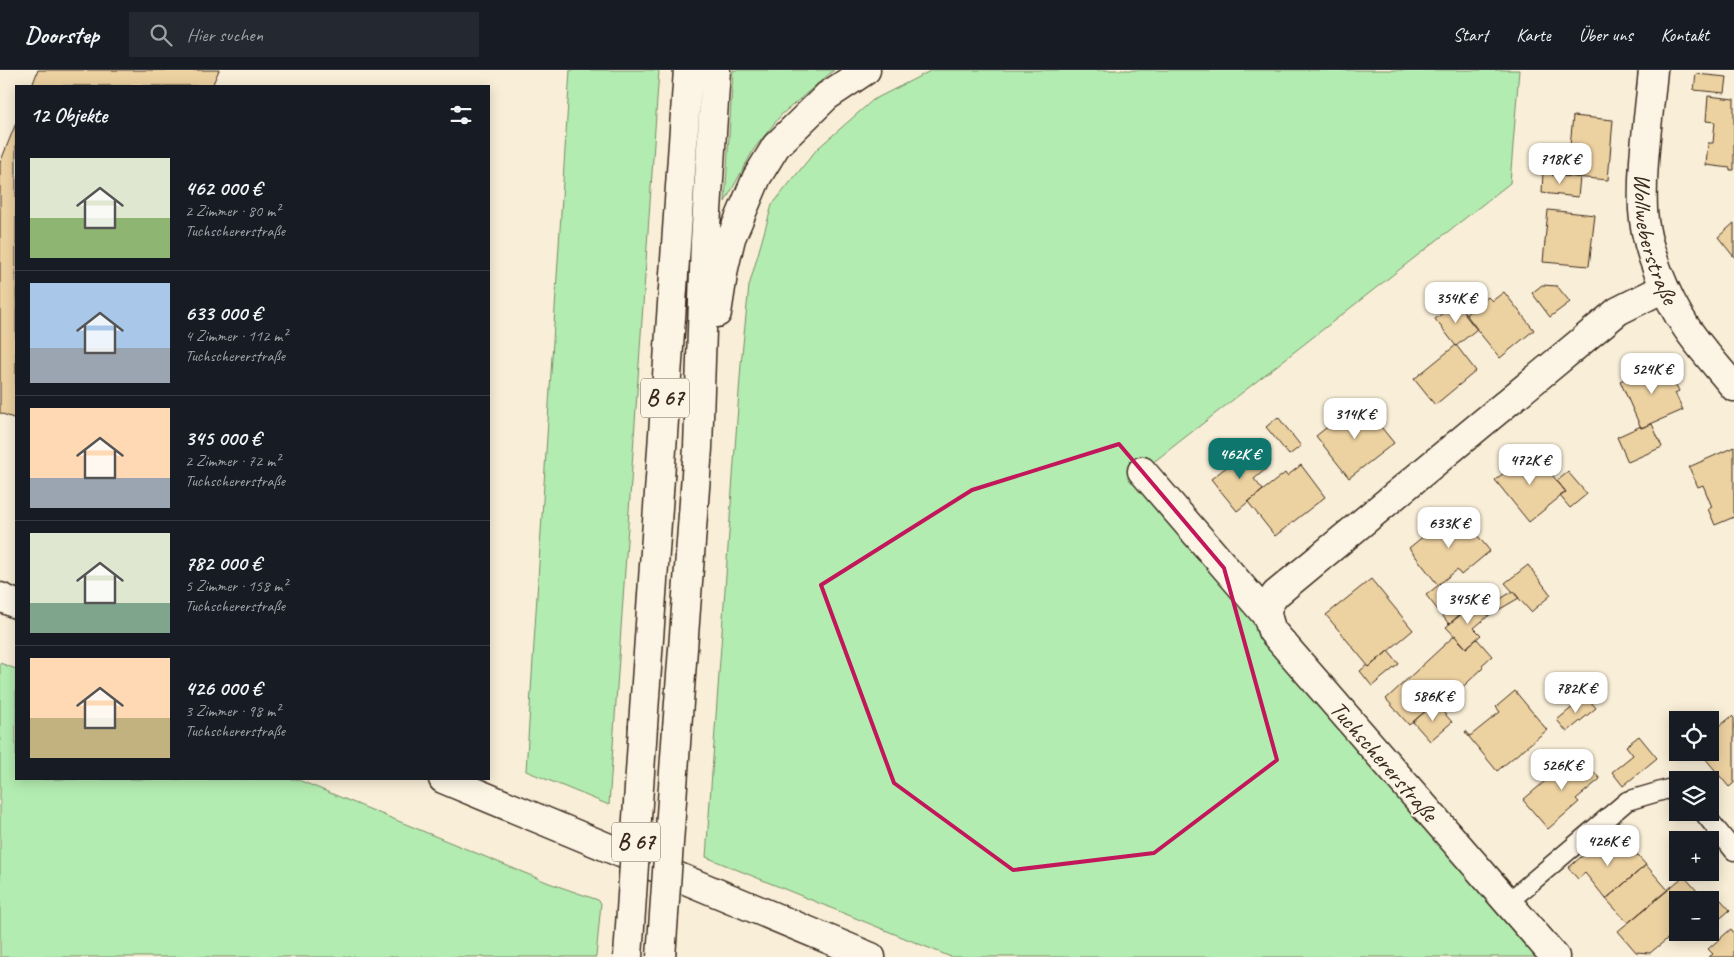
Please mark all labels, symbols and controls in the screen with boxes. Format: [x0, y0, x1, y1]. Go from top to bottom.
search box [129, 12, 479, 57]
text: Doorstep [25, 20, 99, 50]
icon: search [147, 21, 175, 49]
text: Hier suchen [187, 23, 263, 47]
text: Start [1453, 24, 1488, 46]
text: Karte [1516, 24, 1551, 46]
text: Über uns [1579, 24, 1633, 46]
text: Kontakt [1661, 24, 1709, 46]
icon: filters [447, 101, 475, 129]
text: 12 Objekte [30, 102, 107, 128]
pin: 718K € [1519, 142, 1601, 185]
text: 718K € [1540, 149, 1580, 169]
street label: Wollweberstraße [1627, 173, 1686, 311]
text: 462 000 € [185, 175, 262, 201]
icon: home [70, 178, 130, 238]
text: 2 Zimmer · 80 m² [185, 201, 280, 221]
text: Tuchschererstraße [185, 221, 285, 241]
pin: 354K € [1415, 282, 1497, 324]
text: 354K € [1436, 288, 1476, 308]
text: 633 000 € [185, 300, 262, 326]
icon: home [70, 303, 130, 363]
text: 4 Zimmer · 112 m² [185, 326, 287, 346]
text: Tuchschererstraße [185, 346, 285, 366]
pin: 524K € [1611, 352, 1693, 395]
text: 524K € [1632, 359, 1672, 379]
road number: B 67 [641, 378, 689, 418]
pin: 314K € [1314, 398, 1396, 440]
text: 314K € [1335, 404, 1375, 424]
text: 345 000 € [185, 425, 261, 451]
icon: home [70, 428, 130, 488]
pin: 462K € [1199, 438, 1281, 480]
text: 462K € [1219, 444, 1261, 464]
pin: 472K € [1489, 444, 1571, 486]
text: 472K € [1510, 450, 1550, 470]
text: 2 Zimmer · 72 m² [185, 451, 280, 471]
text: Tuchschererstraße [185, 471, 285, 491]
pin: 633K € [1408, 506, 1490, 549]
text: 633K € [1428, 513, 1470, 533]
text: 782 000 € [185, 550, 261, 576]
icon: home [70, 553, 130, 613]
text: 5 Zimmer · 158 m² [185, 576, 287, 596]
pin: 345K € [1427, 582, 1509, 625]
text: 345K € [1448, 589, 1488, 609]
text: Tuchschererstraße [185, 596, 285, 616]
pin: 782K € [1535, 672, 1617, 714]
text: 426 000 € [185, 675, 262, 701]
icon: home [70, 678, 130, 738]
text: 782K € [1556, 678, 1596, 698]
pin: 586K € [1392, 680, 1474, 722]
text: 586K € [1413, 686, 1453, 706]
street label: Tuchschererstraße [1323, 695, 1446, 829]
text: 3 Zimmer · 98 m² [185, 701, 280, 721]
map controls [1669, 711, 1719, 941]
button: locate [1669, 711, 1719, 761]
text: Tuchschererstraße [185, 721, 285, 741]
pin: 526K € [1521, 748, 1603, 791]
text: 526K € [1542, 755, 1582, 775]
button: layers [1669, 771, 1719, 821]
road number: B 67 [612, 822, 660, 862]
pin: 426K € [1567, 824, 1649, 867]
text: 426K € [1587, 831, 1629, 851]
button: + [1669, 831, 1719, 881]
button: − [1669, 891, 1719, 941]

